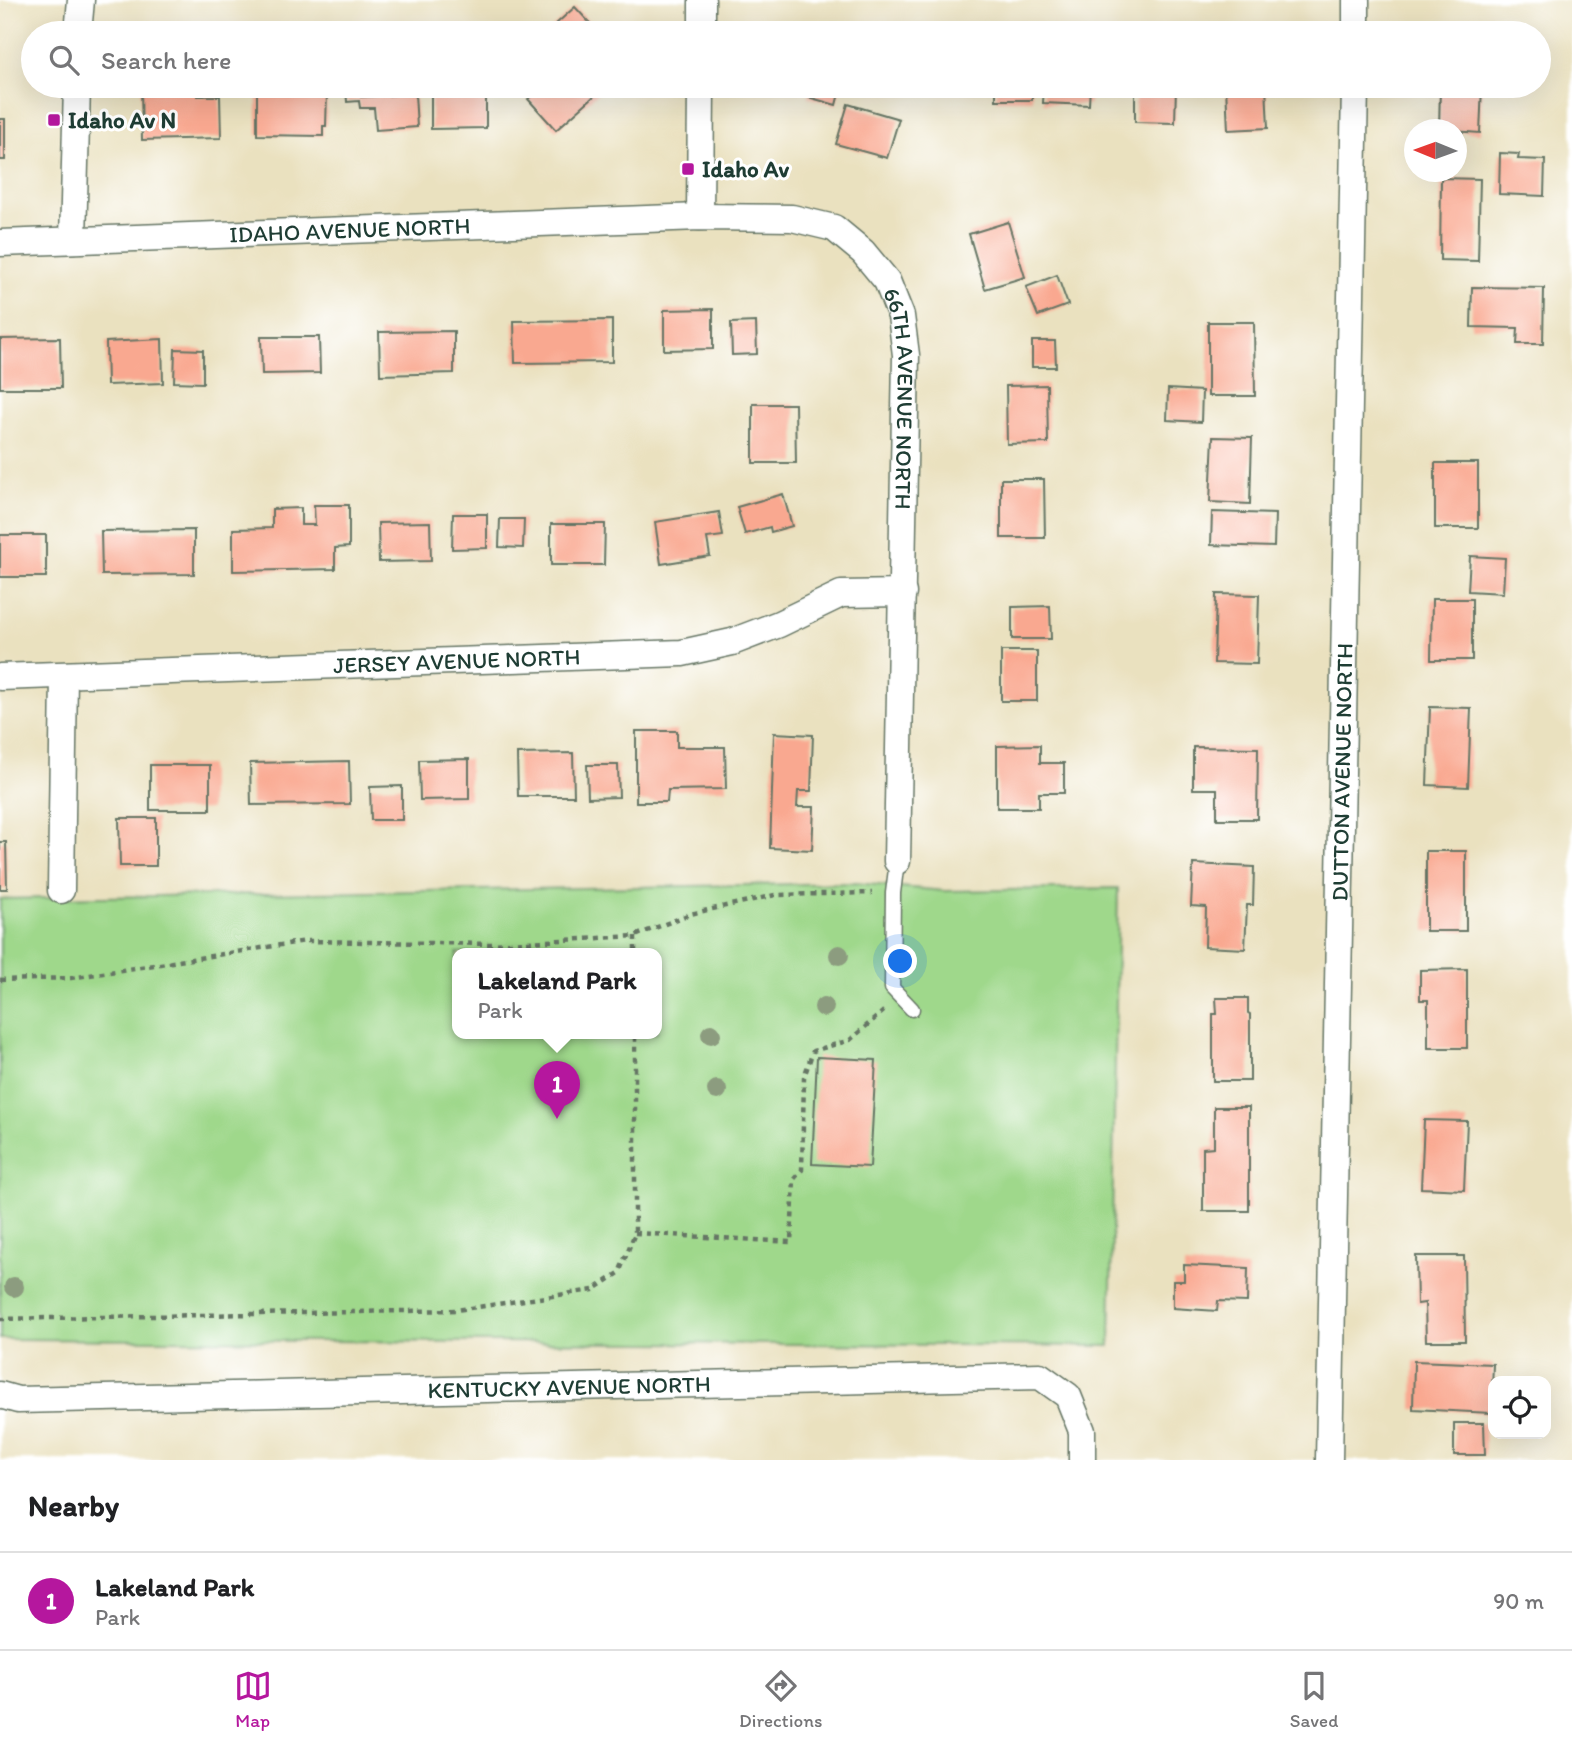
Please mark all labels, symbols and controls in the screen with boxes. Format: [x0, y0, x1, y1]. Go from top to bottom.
search box [21, 21, 1551, 98]
icon: search [45, 41, 83, 79]
text: Search here [101, 44, 231, 76]
place label: Idaho Av N [68, 106, 176, 134]
marker: Idaho Av N [46, 112, 62, 128]
north arrow [1404, 119, 1467, 182]
place label: Idaho Av [702, 155, 790, 183]
marker: Idaho Av [680, 161, 696, 177]
street label: IDAHO AVENUE NORTH [229, 212, 471, 248]
street label: 66TH AVENUE NORTH [877, 284, 920, 510]
street label: JERSEY AVENUE NORTH [333, 643, 581, 679]
street label: DUTTON AVENUE NORTH [1326, 643, 1358, 902]
your location [883, 944, 917, 978]
popup [452, 948, 662, 1039]
text: Lakeland Park [477, 964, 637, 996]
text: Park [477, 996, 523, 1024]
pin: 1 [534, 1061, 580, 1119]
street label: KENTUCKY AVENUE NORTH [427, 1370, 711, 1404]
map controls [1488, 1376, 1551, 1439]
button: locate [1488, 1376, 1551, 1439]
text: Nearby [28, 1487, 119, 1524]
text: Lakeland Park [95, 1571, 254, 1603]
text: 1 [46, 1587, 56, 1615]
text: 90 m [1493, 1587, 1544, 1615]
text: Park [95, 1603, 140, 1631]
tab: Map [234, 1667, 272, 1732]
tab: Directions [739, 1667, 823, 1732]
tab: Saved [1290, 1667, 1338, 1732]

